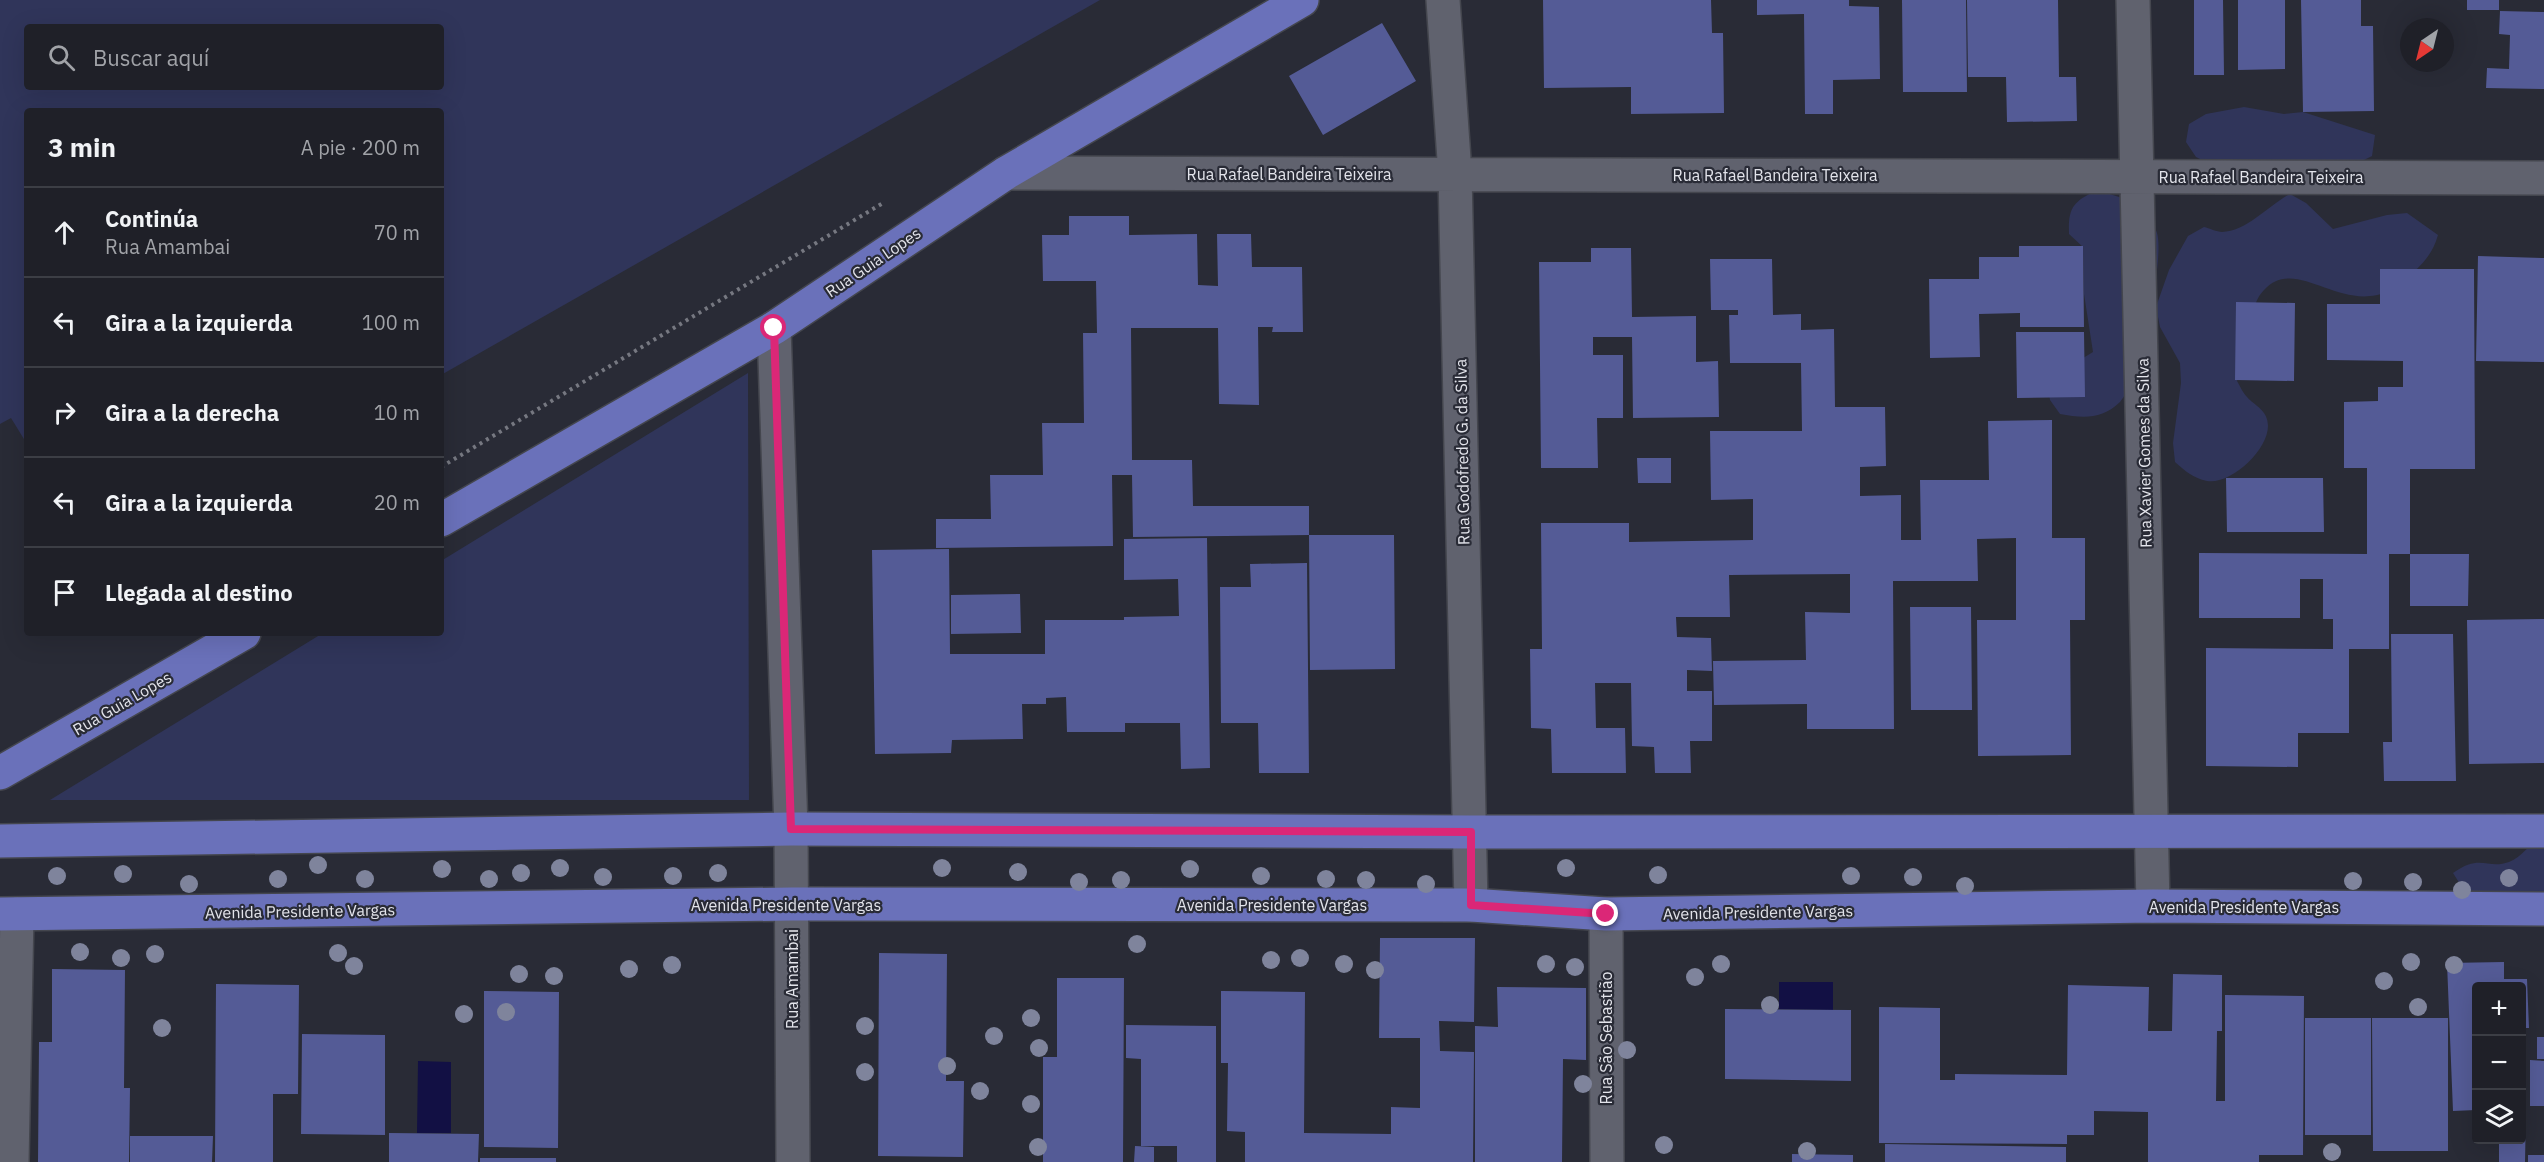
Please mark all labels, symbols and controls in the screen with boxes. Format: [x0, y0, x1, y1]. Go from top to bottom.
north arrow [2400, 18, 2454, 72]
search box [24, 24, 444, 90]
icon: search [45, 41, 78, 74]
text: Buscar aquí [93, 43, 209, 72]
text: 3 min [48, 130, 116, 164]
text: A pie · 200 m [301, 134, 420, 161]
street label: Rua Rafael Bandeira Teixeira [1186, 164, 1392, 184]
street label: Rua Rafael Bandeira Teixeira [1672, 165, 1878, 185]
street label: Rua Rafael Bandeira Teixeira [2158, 167, 2364, 187]
text: Continúa [105, 204, 198, 233]
icon: ahead [48, 216, 81, 249]
text: 70 m [374, 219, 420, 246]
street label: Rua Guia Lopes [821, 223, 925, 301]
text: Rua Amambai [105, 233, 230, 260]
icon: left [48, 306, 81, 339]
text: Gira a la izquierda [105, 308, 293, 337]
text: 100 m [362, 309, 420, 336]
route start [760, 314, 786, 340]
street label: Rua Xavier Gomes da Silva [2132, 357, 2156, 548]
street label: Rua Godofredo G. da Silva [1450, 358, 1474, 545]
icon: right [48, 396, 81, 429]
text: Gira a la derecha [105, 398, 279, 427]
text: 10 m [374, 399, 420, 426]
icon: left [48, 486, 81, 519]
text: Gira a la izquierda [105, 488, 293, 517]
text: 20 m [374, 489, 420, 516]
icon: arrive [48, 576, 81, 609]
text: Llegada al destino [105, 578, 293, 607]
street label: Rua Guia Lopes [69, 667, 175, 739]
street label: Avenida Presidente Vargas [691, 895, 881, 915]
street label: Avenida Presidente Vargas [1177, 895, 1367, 915]
street label: Avenida Presidente Vargas [2149, 897, 2339, 917]
street label: Avenida Presidente Vargas [205, 899, 395, 923]
route end [1592, 900, 1618, 926]
street label: Avenida Presidente Vargas [1663, 900, 1853, 924]
street label: Rua Amambai [782, 929, 802, 1029]
street label: Rua São Sebastião [1596, 972, 1616, 1104]
map controls [2472, 982, 2526, 1144]
button: + [2472, 982, 2526, 1036]
button: − [2472, 1036, 2526, 1090]
button: layers [2472, 1090, 2526, 1144]

